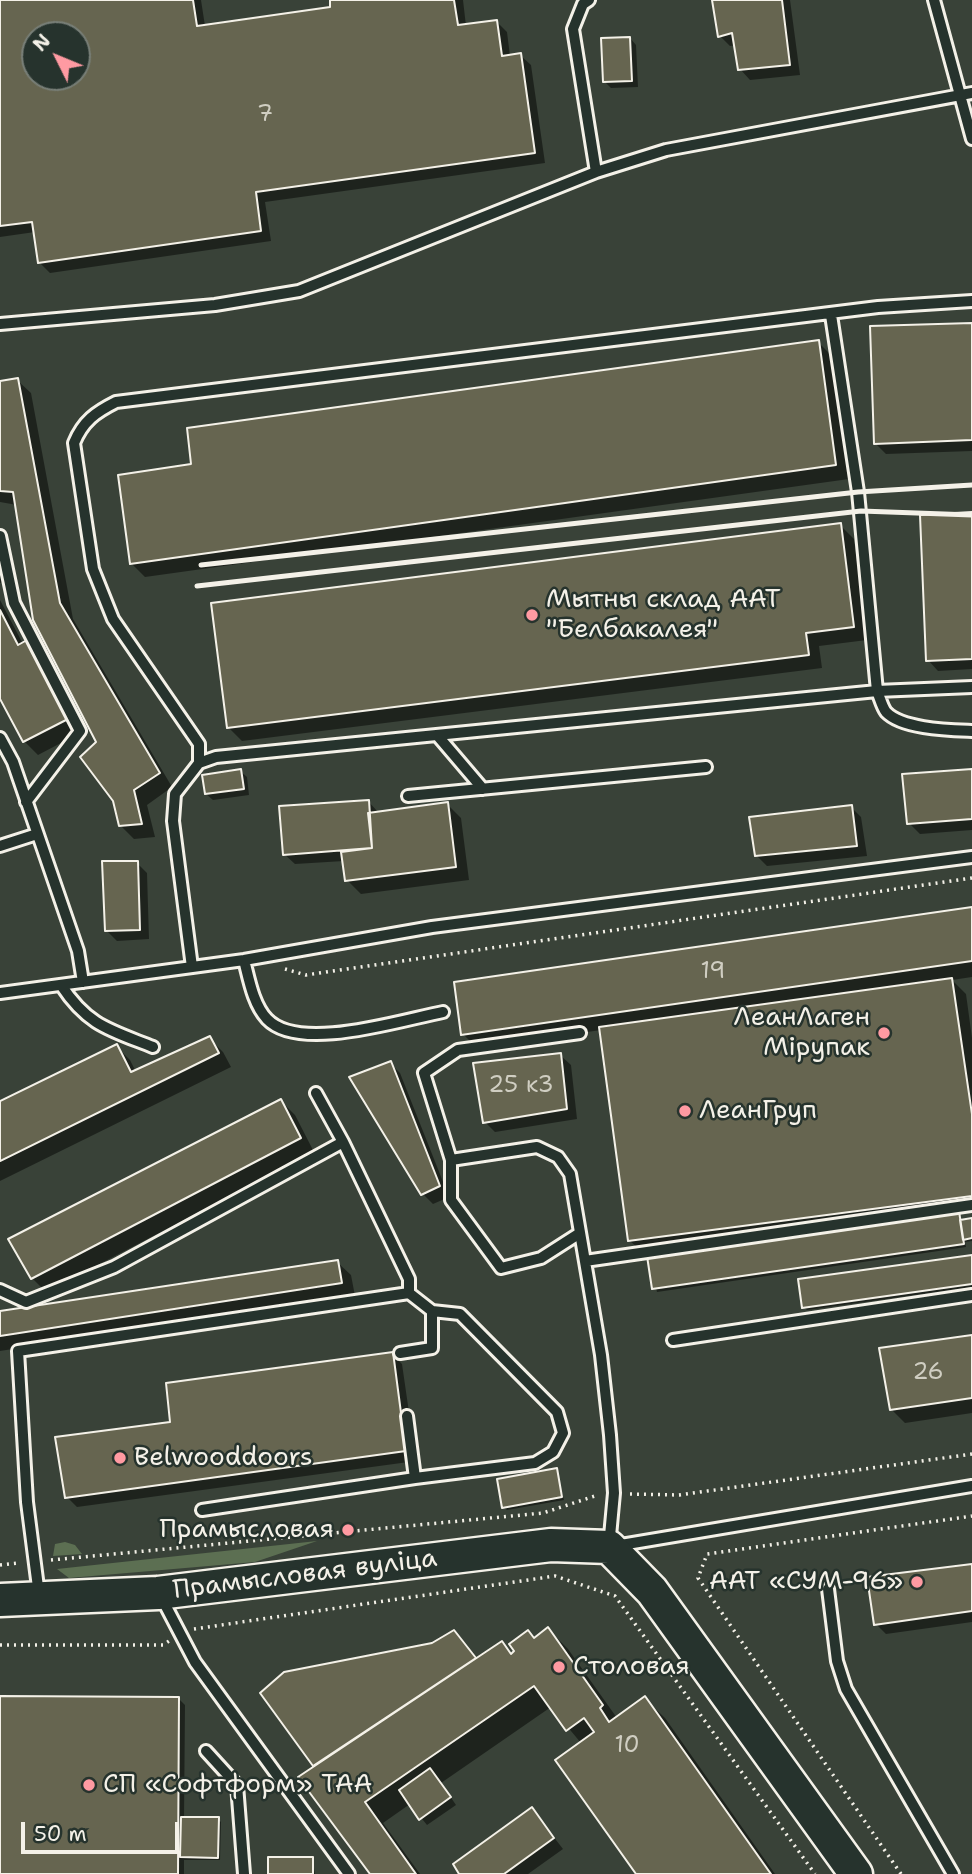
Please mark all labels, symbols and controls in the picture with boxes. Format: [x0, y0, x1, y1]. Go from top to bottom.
north arrow [21, 21, 91, 91]
text: N [27, 29, 56, 57]
house number: 7 [257, 101, 273, 129]
place label: Мытны склад ААТ "Белбакалея" [546, 584, 781, 646]
marker: Мытны склад ААТ "Белбакалея" [524, 607, 540, 623]
house number: 19 [701, 958, 725, 986]
place label: ЛеанЛаген Мірупак [734, 1002, 870, 1064]
marker: ЛеанЛаген Мірупак [876, 1025, 892, 1041]
house number: 25 к3 [488, 1072, 554, 1100]
place label: ЛеанГруп [699, 1095, 817, 1127]
marker: ЛеанГруп [677, 1103, 693, 1119]
house number: 26 [912, 1359, 944, 1387]
place label: Belwooddoors [134, 1442, 313, 1474]
marker: Belwooddoors [112, 1450, 128, 1466]
place label: Прамысловая [159, 1514, 334, 1546]
marker: Прамысловая [340, 1522, 356, 1538]
street label: Прамысловая вуліца [171, 1543, 439, 1607]
place label: ААТ «СУМ-96» [709, 1566, 903, 1598]
marker: ААТ «СУМ-96» [909, 1574, 925, 1590]
place label: Столовая [573, 1651, 690, 1683]
marker: Столовая [551, 1659, 567, 1675]
house number: 10 [614, 1732, 640, 1760]
place label: СП «Софтформ» ТАА [103, 1769, 372, 1801]
marker: СП «Софтформ» ТАА [81, 1777, 97, 1793]
scale bar [24, 1808, 182, 1852]
text: 50 m [34, 1820, 87, 1848]

